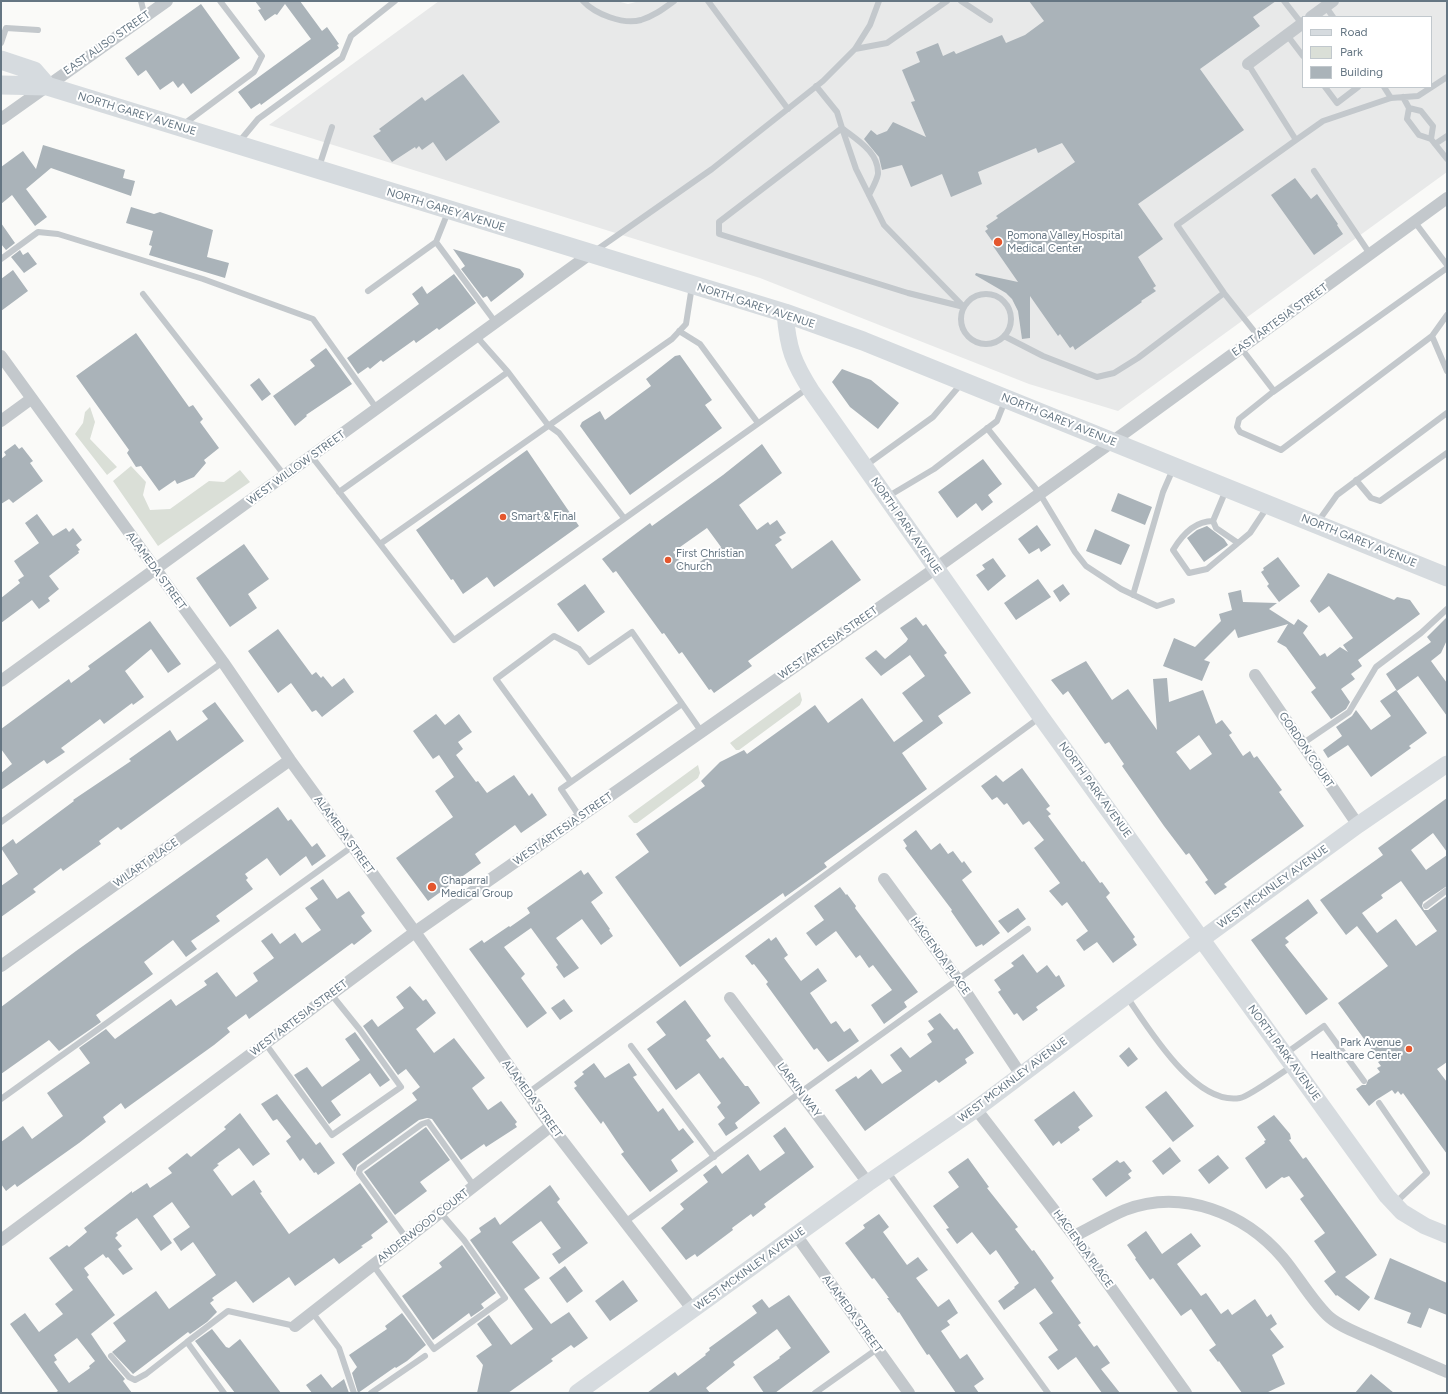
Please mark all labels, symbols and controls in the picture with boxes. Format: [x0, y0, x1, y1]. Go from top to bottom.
street label: EAST ALISO STREET [61, 8, 153, 78]
legend [1302, 16, 1432, 88]
text: Road [1340, 25, 1368, 39]
text: Park [1340, 45, 1363, 59]
text: Building [1340, 65, 1383, 79]
street label: NORTH GAREY AVENUE [76, 90, 198, 138]
street label: NORTH GAREY AVENUE [385, 186, 507, 234]
place label: Pomona Valley Hospital Medical Center [1007, 229, 1123, 255]
marker: Pomona Valley Hospital Medical Center [992, 236, 1004, 248]
street label: NORTH GAREY AVENUE [695, 281, 817, 331]
street label: EAST ARTESIA STREET [1230, 281, 1330, 359]
street label: NORTH GAREY AVENUE [999, 391, 1119, 449]
street label: WEST WILLOW STREET [244, 428, 348, 508]
street label: NORTH PARK AVENUE [868, 475, 944, 577]
place label: Smart & Final [511, 510, 576, 524]
marker: Smart & Final [498, 512, 508, 522]
street label: NORTH GAREY AVENUE [1299, 512, 1419, 570]
street label: ALAMEDA STREET [123, 530, 189, 612]
place label: First Christian Church [676, 547, 744, 573]
marker: First Christian Church [663, 555, 673, 565]
street label: WEST ARTESIA STREET [776, 604, 880, 682]
street label: GORDON COURT [1276, 710, 1336, 790]
street label: NORTH PARK AVENUE [1056, 740, 1134, 840]
street label: WEST ARTESIA STREET [511, 790, 615, 868]
street label: ALAMEDA STREET [311, 794, 377, 876]
street label: WILART PLACE [111, 836, 181, 890]
street label: WEST MCKINLEY AVENUE [1215, 842, 1331, 932]
place label: Chaparral Medical Group [441, 874, 513, 900]
marker: Chaparral Medical Group [426, 881, 438, 893]
street label: HACIENDA PLACE [907, 915, 973, 997]
street label: WEST ARTESIA STREET [248, 977, 350, 1059]
street label: NORTH PARK AVENUE [1245, 1003, 1323, 1103]
street label: WEST MCKINLEY AVENUE [956, 1035, 1070, 1125]
place label: Park Avenue Healthcare Center [1310, 1036, 1401, 1062]
marker: Park Avenue Healthcare Center [1404, 1044, 1414, 1054]
street label: ALAMEDA STREET [499, 1058, 565, 1140]
street label: LARKIN WAY [774, 1060, 824, 1120]
street label: ANDERWOOD COURT [375, 1186, 471, 1266]
street label: HACIENDA PLACE [1050, 1208, 1116, 1290]
street label: WEST MCKINLEY AVENUE [692, 1224, 808, 1314]
street label: ALAMEDA STREET [819, 1273, 885, 1355]

